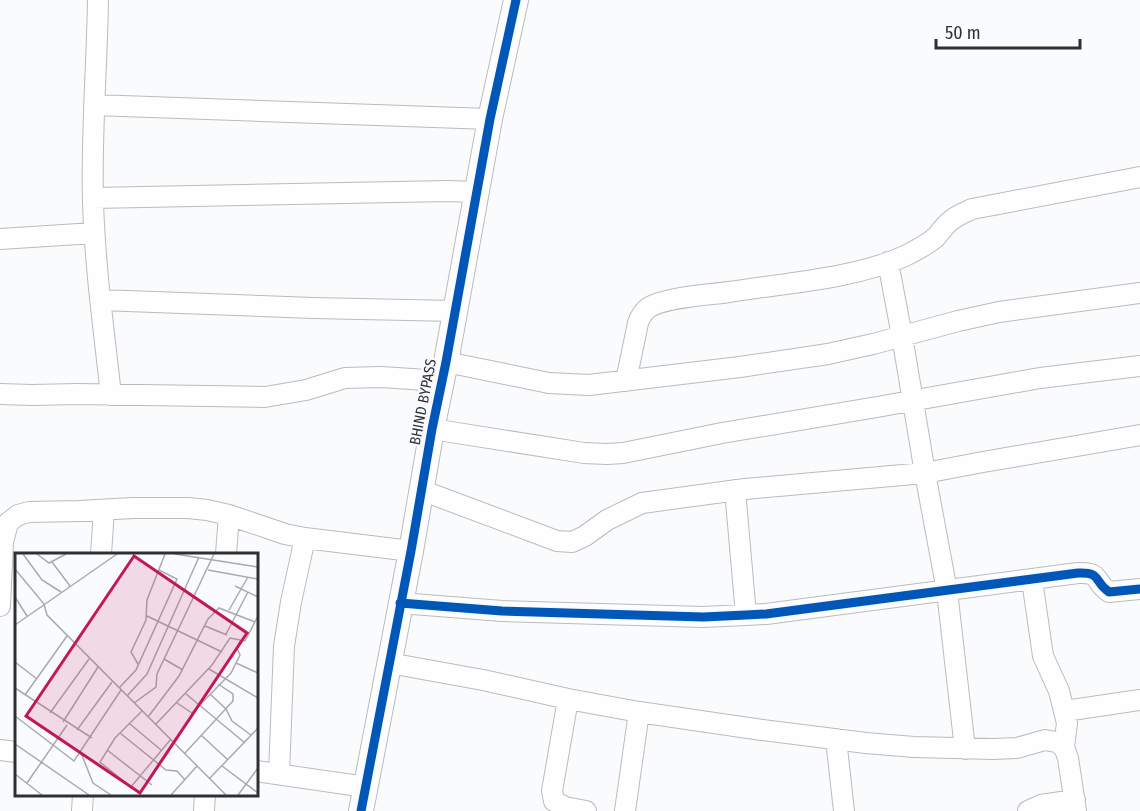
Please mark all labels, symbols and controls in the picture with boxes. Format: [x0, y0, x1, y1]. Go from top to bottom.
scale bar [936, 12, 1080, 50]
text: 50 m [945, 22, 981, 44]
street label: BHIND BYPASS [406, 357, 440, 447]
inset map [15, 553, 258, 796]

